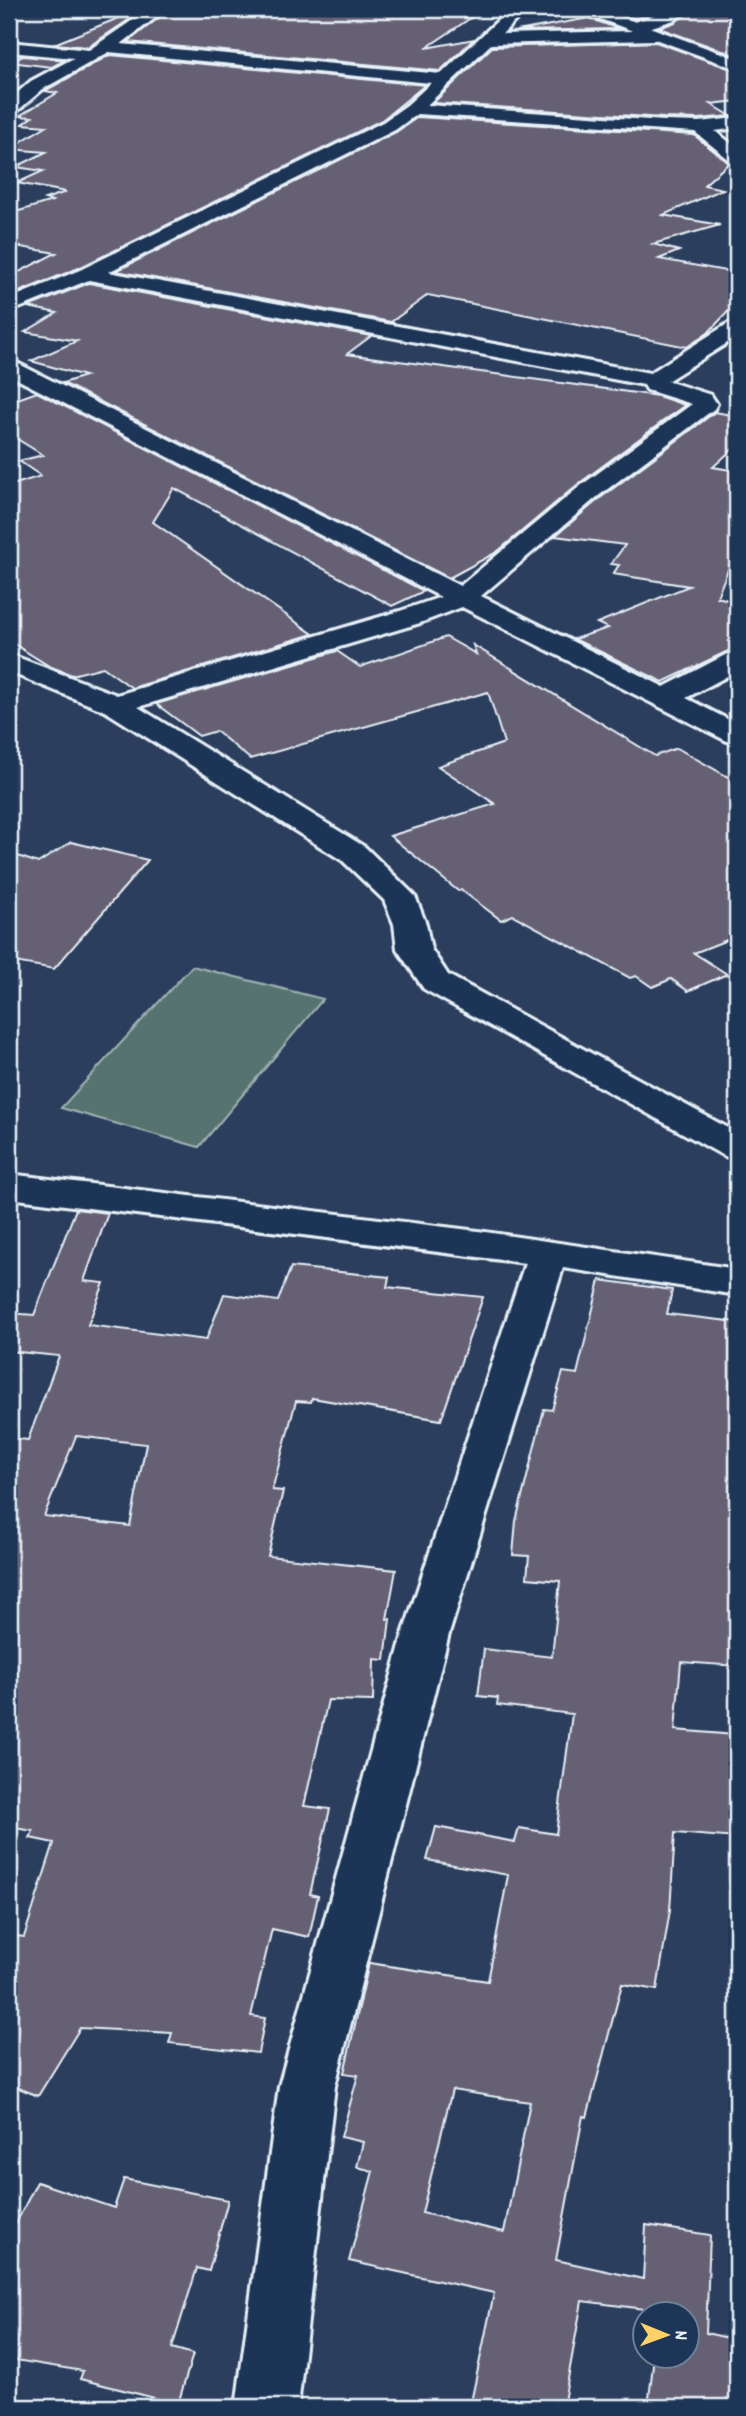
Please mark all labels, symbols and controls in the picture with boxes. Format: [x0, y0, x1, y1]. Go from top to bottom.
north arrow [630, 2300, 700, 2370]
text: N [666, 2330, 693, 2340]

